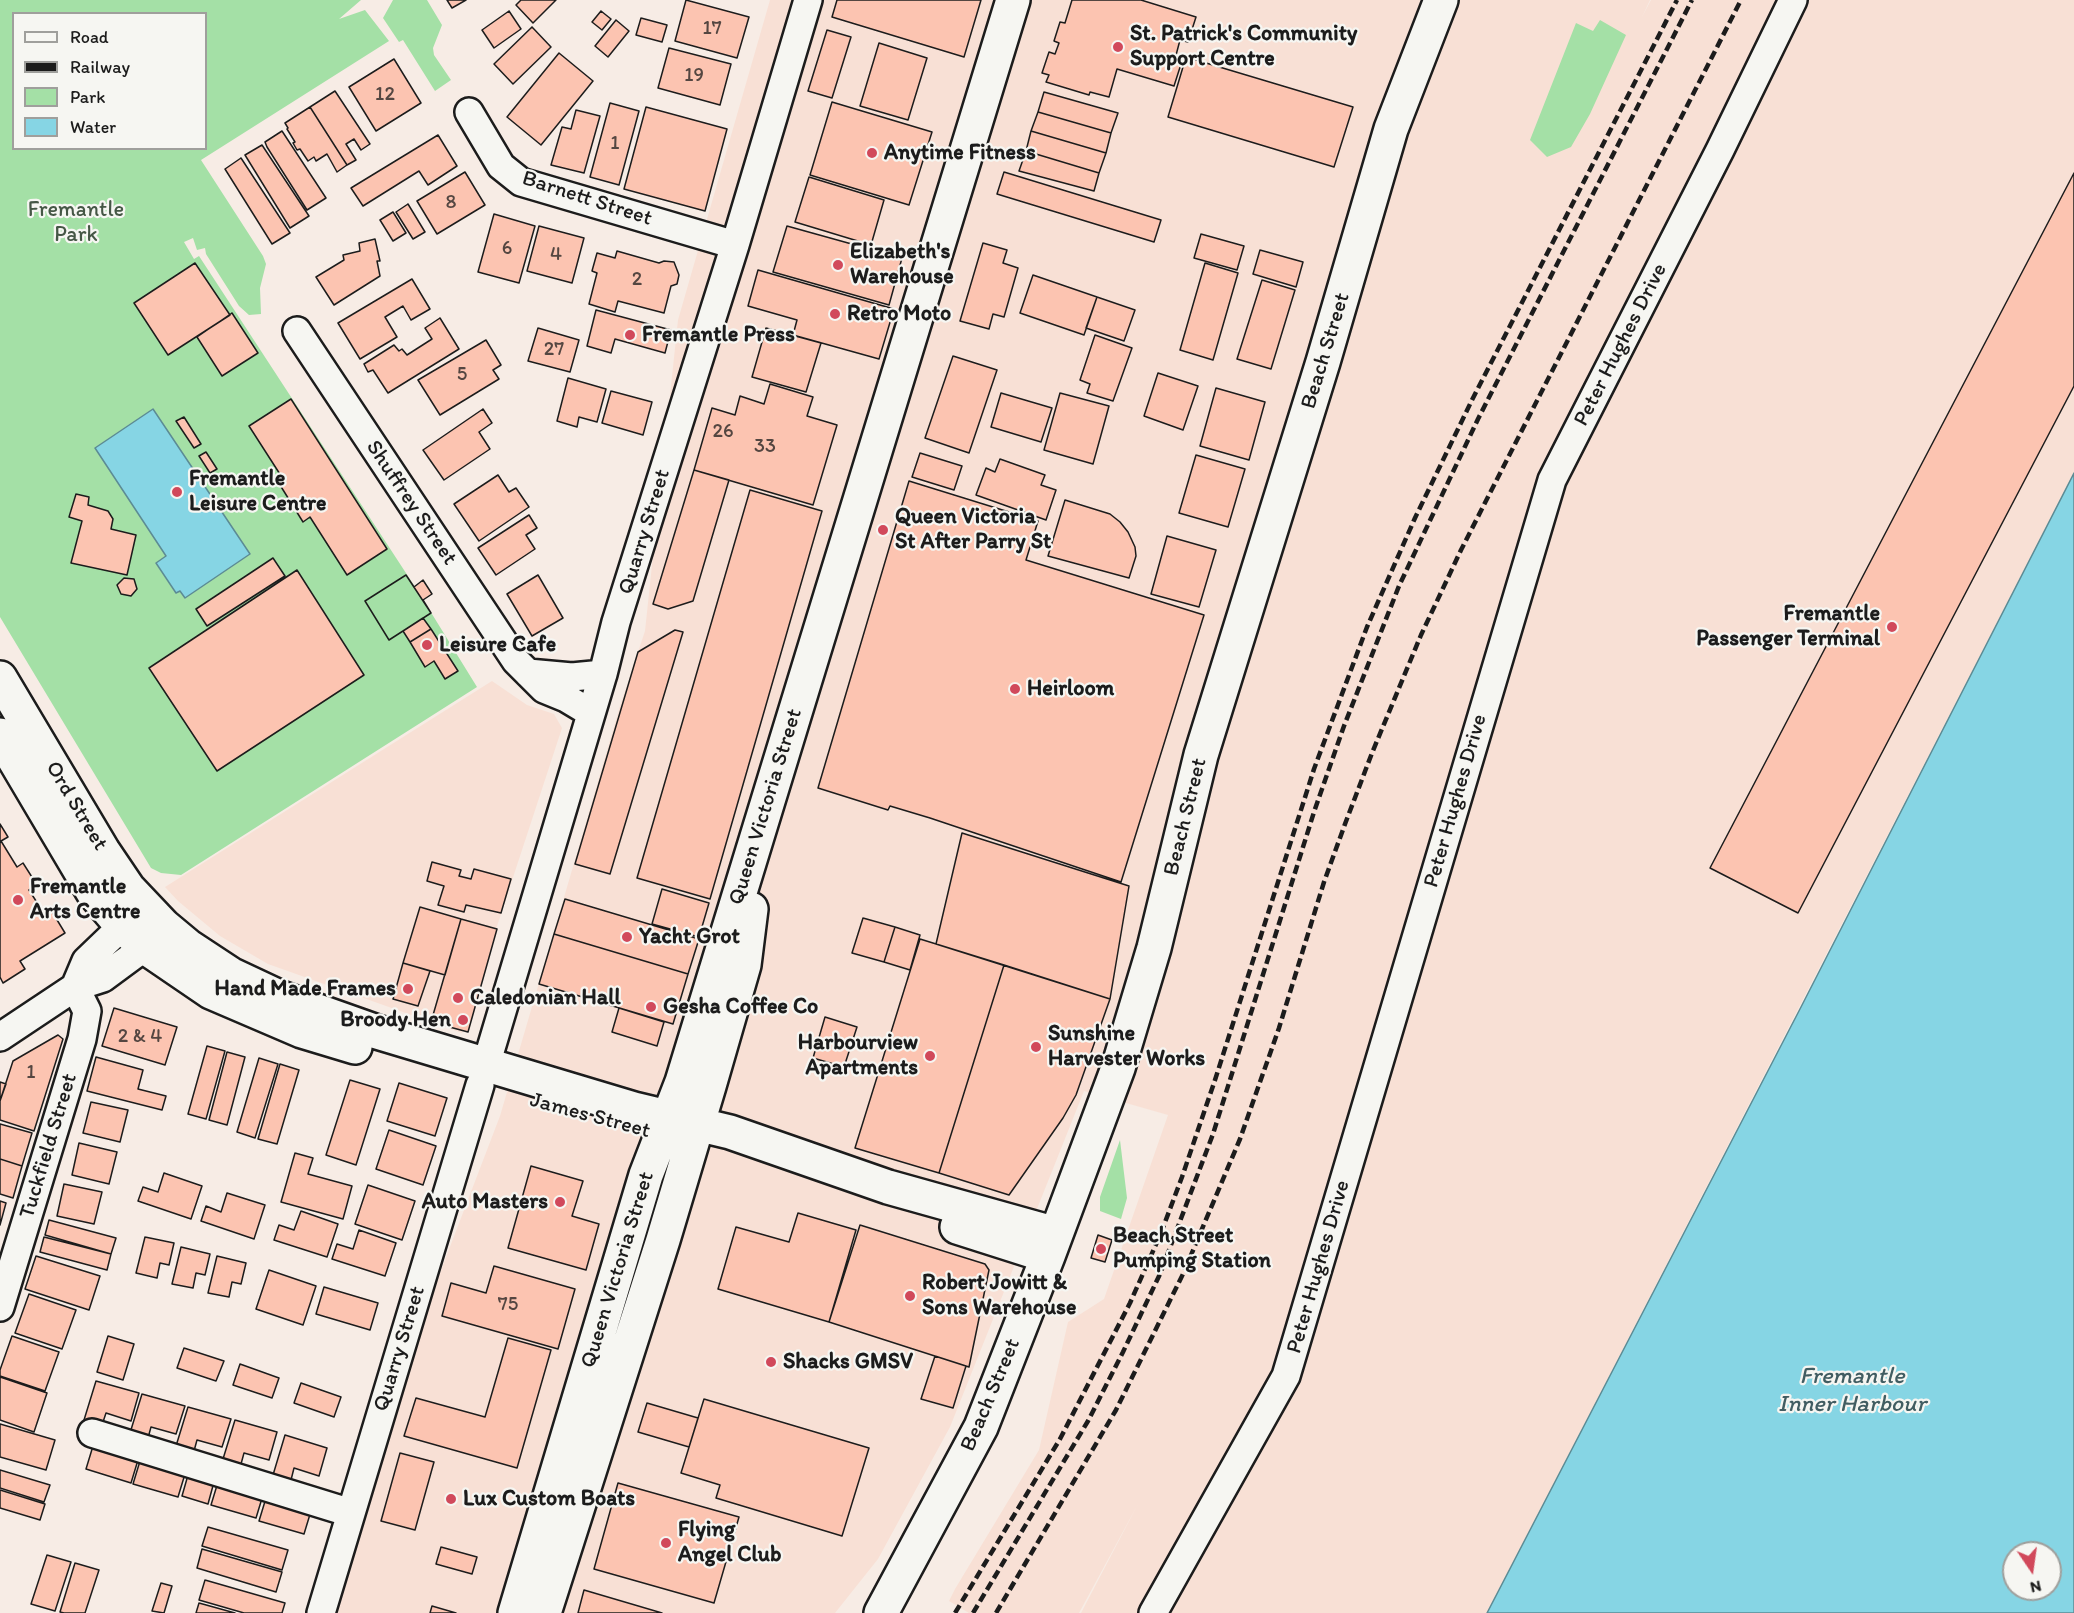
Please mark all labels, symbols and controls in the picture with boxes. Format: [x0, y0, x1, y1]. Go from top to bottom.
legend [12, 12, 207, 150]
house number: 17 [702, 17, 722, 41]
place label: St. Patrick's Community Support Centre [1130, 21, 1357, 72]
text: Road [70, 26, 109, 48]
marker: St. Patrick's Community Support Centre [1111, 40, 1125, 54]
text: Railway [70, 56, 130, 78]
house number: 19 [684, 64, 704, 88]
house number: 12 [375, 83, 395, 107]
text: Park [70, 86, 105, 108]
text: Water [70, 116, 116, 138]
house number: 1 [610, 132, 620, 156]
place label: Anytime Fitness [884, 140, 1036, 166]
marker: Anytime Fitness [865, 146, 879, 160]
street label: Barnett Street [519, 166, 655, 232]
house number: 8 [446, 191, 456, 215]
park label: Fremantle Park [28, 197, 124, 248]
house number: 6 [502, 237, 512, 261]
place label: Elizabeth's Warehouse [850, 239, 954, 290]
house number: 4 [550, 243, 562, 267]
marker: Elizabeth's Warehouse [831, 258, 845, 272]
street label: Peter Hughes Drive [1569, 259, 1673, 431]
house number: 2 [632, 268, 642, 292]
street label: Beach Street [1296, 290, 1356, 412]
place label: Retro Moto [847, 301, 951, 327]
marker: Retro Moto [828, 307, 842, 321]
place label: Fremantle Press [642, 322, 795, 348]
marker: Fremantle Press [623, 328, 637, 342]
house number: 27 [544, 338, 564, 362]
house number: 5 [457, 363, 467, 387]
house number: 26 [712, 420, 734, 444]
house number: 33 [754, 435, 776, 459]
street label: Shuffrey Street [360, 436, 462, 570]
place label: Fremantle Leisure Centre [189, 466, 326, 518]
street label: Quarry Street [613, 466, 677, 598]
marker: Fremantle Leisure Centre [170, 485, 184, 499]
place label: Queen Victoria St After Parry St [895, 504, 1051, 556]
marker: Queen Victoria St After Parry St [876, 523, 890, 537]
place label: Fremantle Passenger Terminal [1696, 601, 1880, 652]
marker: Fremantle Passenger Terminal [1885, 620, 1899, 634]
place label: Leisure Cafe [439, 632, 556, 658]
marker: Leisure Cafe [420, 638, 434, 652]
place label: Heirloom [1027, 676, 1114, 702]
marker: Heirloom [1008, 682, 1022, 696]
street label: Queen Victoria Street [724, 706, 808, 908]
street label: Peter Hughes Drive [1419, 711, 1493, 891]
street label: Beach Street [1159, 755, 1213, 879]
street label: Ord Street [39, 757, 113, 855]
place label: Fremantle Arts Centre [30, 874, 140, 926]
marker: Fremantle Arts Centre [11, 893, 25, 907]
place label: Yacht Grot [639, 924, 740, 950]
marker: Yacht Grot [620, 930, 634, 944]
place label: Hand Made Frames [215, 976, 396, 1002]
marker: Hand Made Frames [401, 982, 415, 996]
place label: Caledonian Hall [470, 985, 621, 1011]
marker: Caledonian Hall [451, 991, 465, 1005]
place label: Gesha Coffee Co [663, 994, 818, 1020]
marker: Gesha Coffee Co [644, 1000, 658, 1014]
place label: Broody Hen [340, 1007, 451, 1033]
marker: Broody Hen [456, 1013, 470, 1027]
place label: Sunshine Harvester Works [1048, 1021, 1205, 1072]
house number: 2 & 4 [118, 1025, 162, 1049]
place label: Harbourview Apartments [798, 1030, 918, 1082]
marker: Sunshine Harvester Works [1029, 1040, 1043, 1054]
marker: Harbourview Apartments [923, 1049, 937, 1063]
house number: 1 [26, 1061, 36, 1085]
street label: Tuckfield Street [14, 1070, 84, 1222]
street label: James Street [527, 1087, 653, 1145]
street label: Queen Victoria Street [576, 1169, 660, 1371]
street label: Peter Hughes Drive [1282, 1177, 1356, 1357]
place label: Auto Masters [422, 1189, 548, 1215]
marker: Auto Masters [553, 1195, 567, 1209]
place label: Beach Street Pumping Station [1113, 1223, 1271, 1274]
marker: Beach Street Pumping Station [1094, 1242, 1108, 1256]
place label: Robert Jowitt & Sons Warehouse [922, 1270, 1076, 1322]
street label: Quarry Street [368, 1283, 432, 1415]
marker: Robert Jowitt & Sons Warehouse [903, 1289, 917, 1303]
house number: 75 [498, 1293, 518, 1317]
street label: Beach Street [955, 1335, 1027, 1455]
place label: Shacks GMSV [783, 1349, 913, 1375]
marker: Shacks GMSV [764, 1355, 778, 1369]
water label: Fremantle Inner Harbour [1778, 1363, 1926, 1419]
place label: Lux Custom Boats [463, 1486, 635, 1512]
marker: Lux Custom Boats [444, 1492, 458, 1506]
place label: Flying Angel Club [678, 1517, 781, 1568]
marker: Flying Angel Club [659, 1536, 673, 1550]
north arrow [2002, 1541, 2062, 1601]
text: N [2028, 1577, 2043, 1598]

